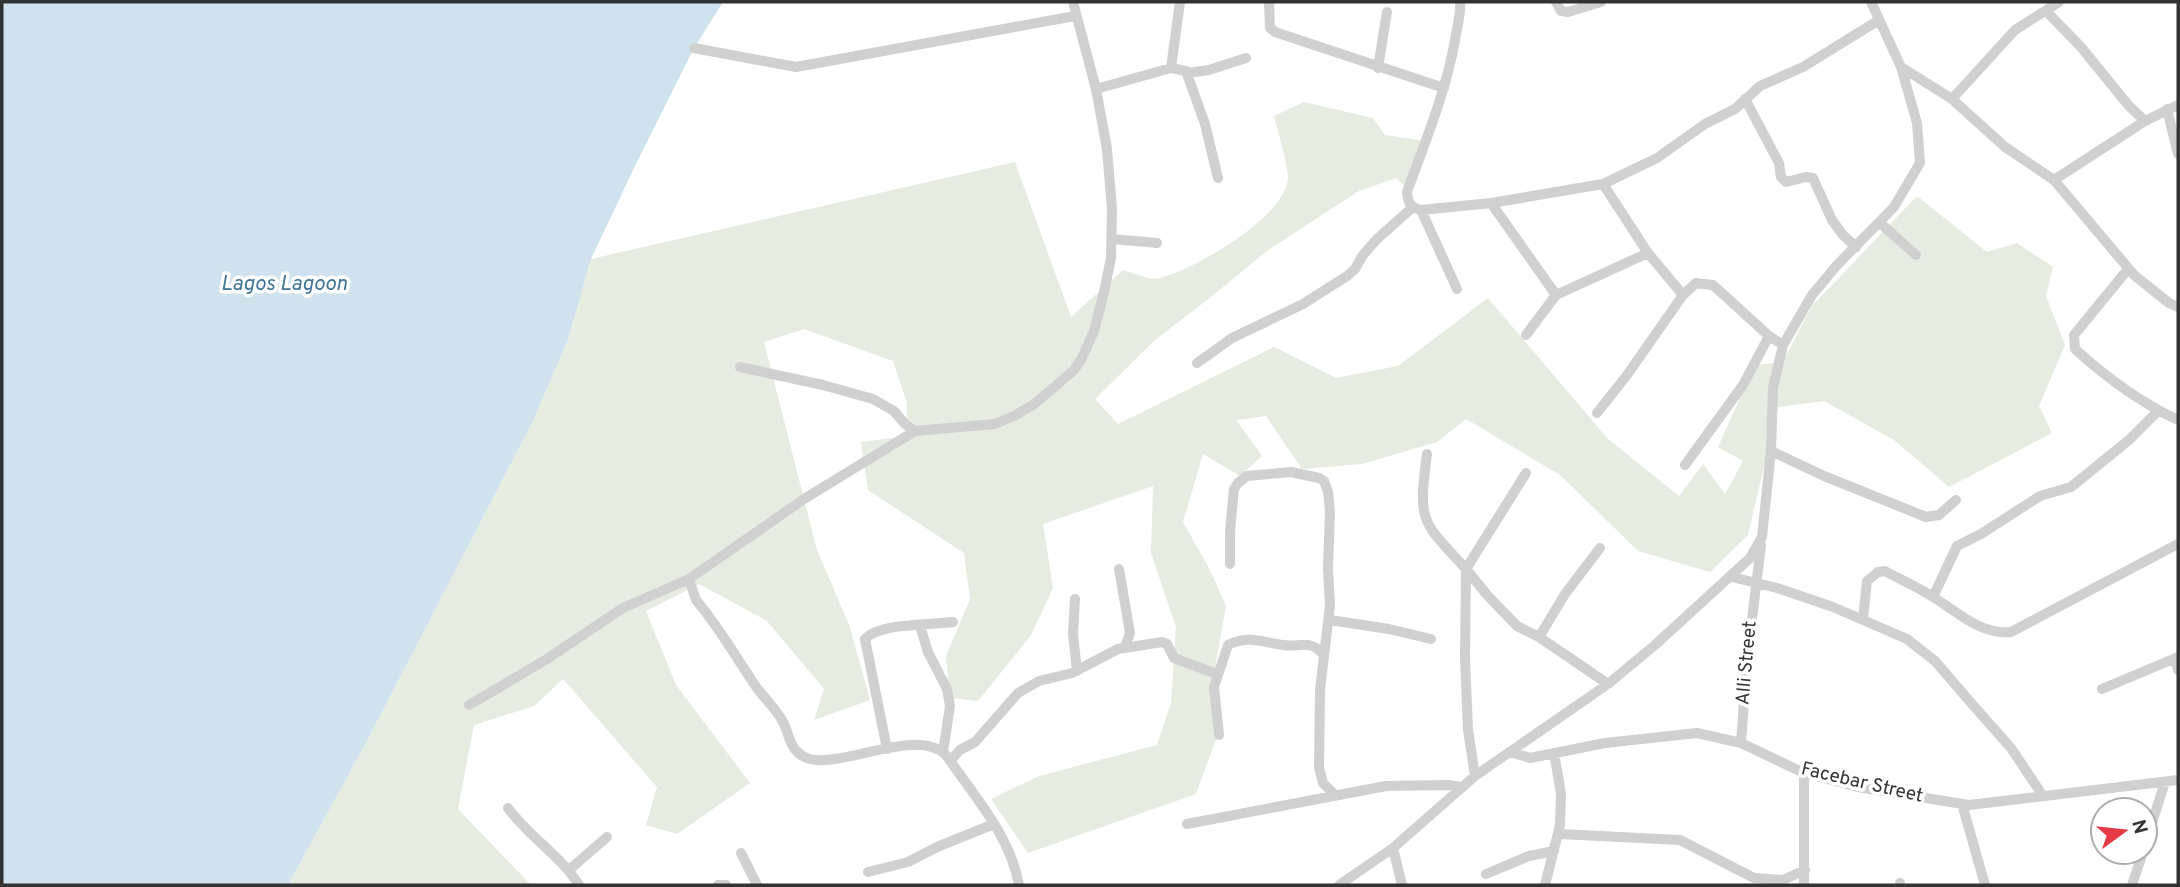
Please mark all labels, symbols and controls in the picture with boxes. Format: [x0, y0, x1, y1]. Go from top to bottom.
water label: Lagos Lagoon [221, 271, 348, 298]
street label: Alli Street [1731, 620, 1763, 706]
street label: Facebar Street [1799, 757, 1925, 809]
north arrow [2089, 796, 2159, 866]
text: N [2125, 817, 2152, 837]

